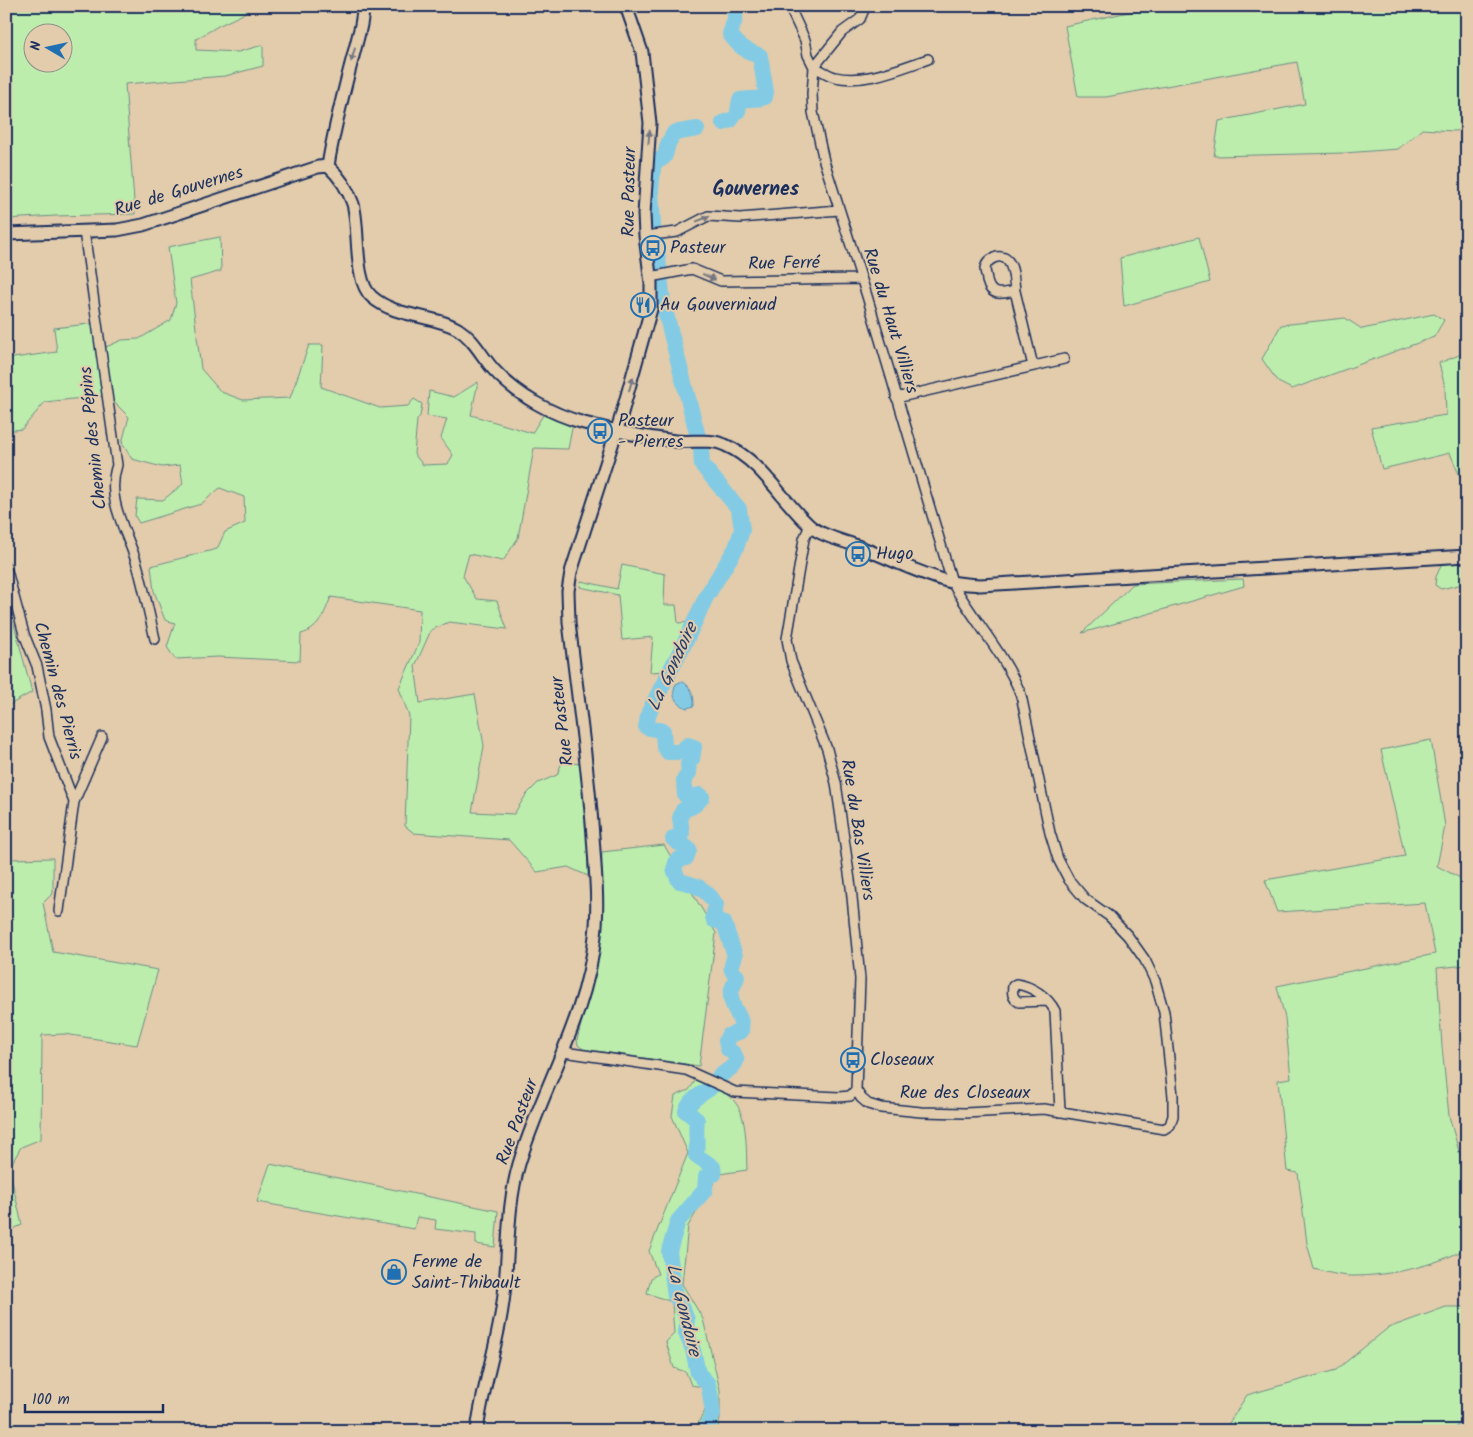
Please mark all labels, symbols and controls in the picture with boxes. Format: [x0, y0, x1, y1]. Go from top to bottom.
north arrow [22, 22, 72, 72]
text: N [25, 40, 48, 52]
one-way arrow [348, 48, 356, 63]
one-way arrow [645, 129, 653, 145]
street label: Rue Pasteur [615, 146, 645, 237]
street label: Rue de Gouvernes [111, 159, 247, 225]
district label: Gouvernes [713, 174, 800, 206]
one-way arrow [696, 215, 711, 223]
place label: Pasteur [670, 234, 727, 263]
bus stop icon: Pasteur [640, 235, 666, 261]
street label: Rue du Haut Villiers [854, 244, 926, 398]
street label: Rue Ferré [748, 249, 821, 279]
one-way arrow [702, 273, 716, 281]
place label: Au Gouverniaud [660, 291, 777, 320]
restaurant icon: Au Gouverniaud [630, 292, 656, 318]
street label: Chemin des Pépins [72, 365, 116, 511]
one-way arrow [627, 377, 635, 392]
place label: Pasteur - Pierres [618, 407, 684, 457]
bus stop icon: Pasteur - Pierres [587, 418, 613, 444]
place label: Hugo [876, 540, 913, 569]
bus stop icon: Hugo [845, 541, 871, 567]
water label: La Gondoire [639, 616, 708, 716]
street label: Chemin des Pierris [25, 619, 89, 764]
street label: Rue Pasteur [543, 674, 583, 767]
street label: Rue du Bas Villiers [832, 757, 883, 903]
place label: Closeaux [870, 1046, 934, 1075]
bus stop icon: Closeaux [840, 1047, 866, 1073]
street label: Rue Pasteur [489, 1074, 547, 1169]
street label: Rue des Closeaux [900, 1079, 1030, 1108]
place label: Ferme de Saint-Thibault [412, 1248, 522, 1298]
shop icon: Ferme de Saint-Thibault [381, 1259, 407, 1285]
water label: La Gondoire [657, 1260, 710, 1362]
scale bar [25, 1382, 162, 1414]
text: 100 m [32, 1388, 70, 1412]

